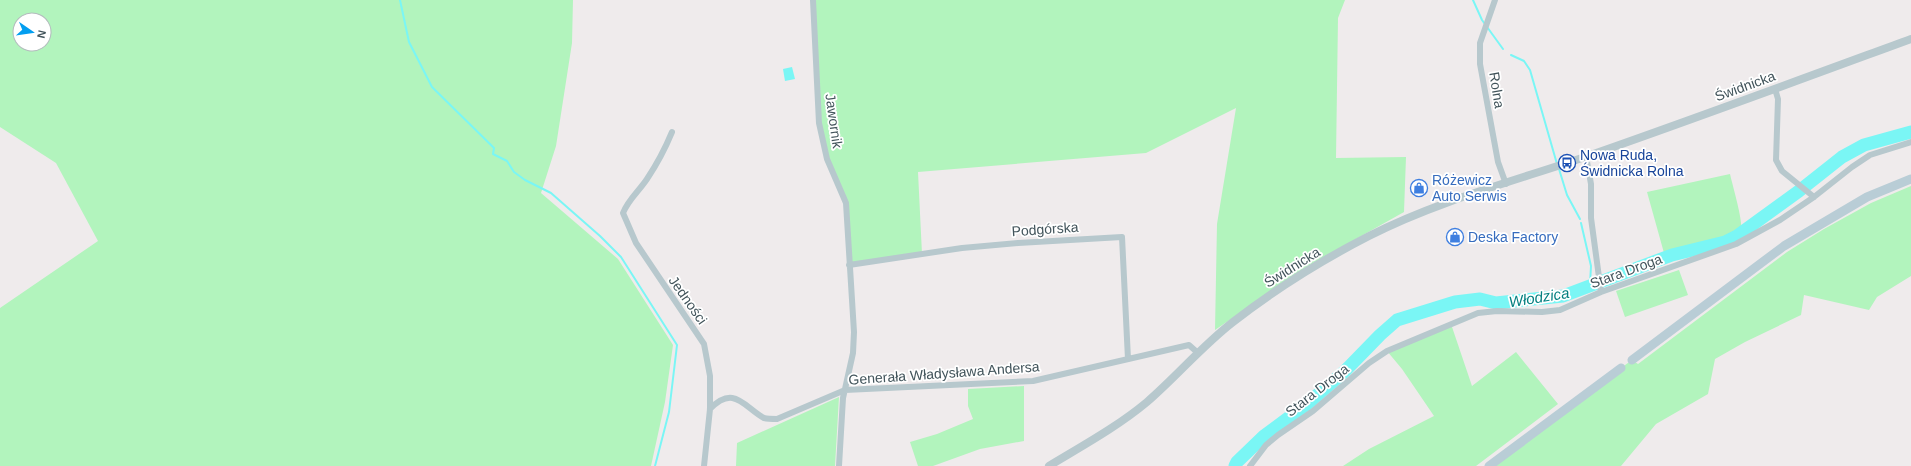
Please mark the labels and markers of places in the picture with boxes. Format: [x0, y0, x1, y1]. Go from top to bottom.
place label: Nowa Ruda, Świdnicka Rolna [1580, 147, 1684, 179]
bus stop icon: Nowa Ruda, Świdnicka Rolna [1557, 153, 1577, 173]
place label: Różewicz Auto Serwis [1432, 172, 1507, 204]
shop icon: Różewicz Auto Serwis [1409, 178, 1429, 198]
shop icon: Deska Factory [1445, 227, 1465, 247]
place label: Deska Factory [1468, 229, 1558, 245]

